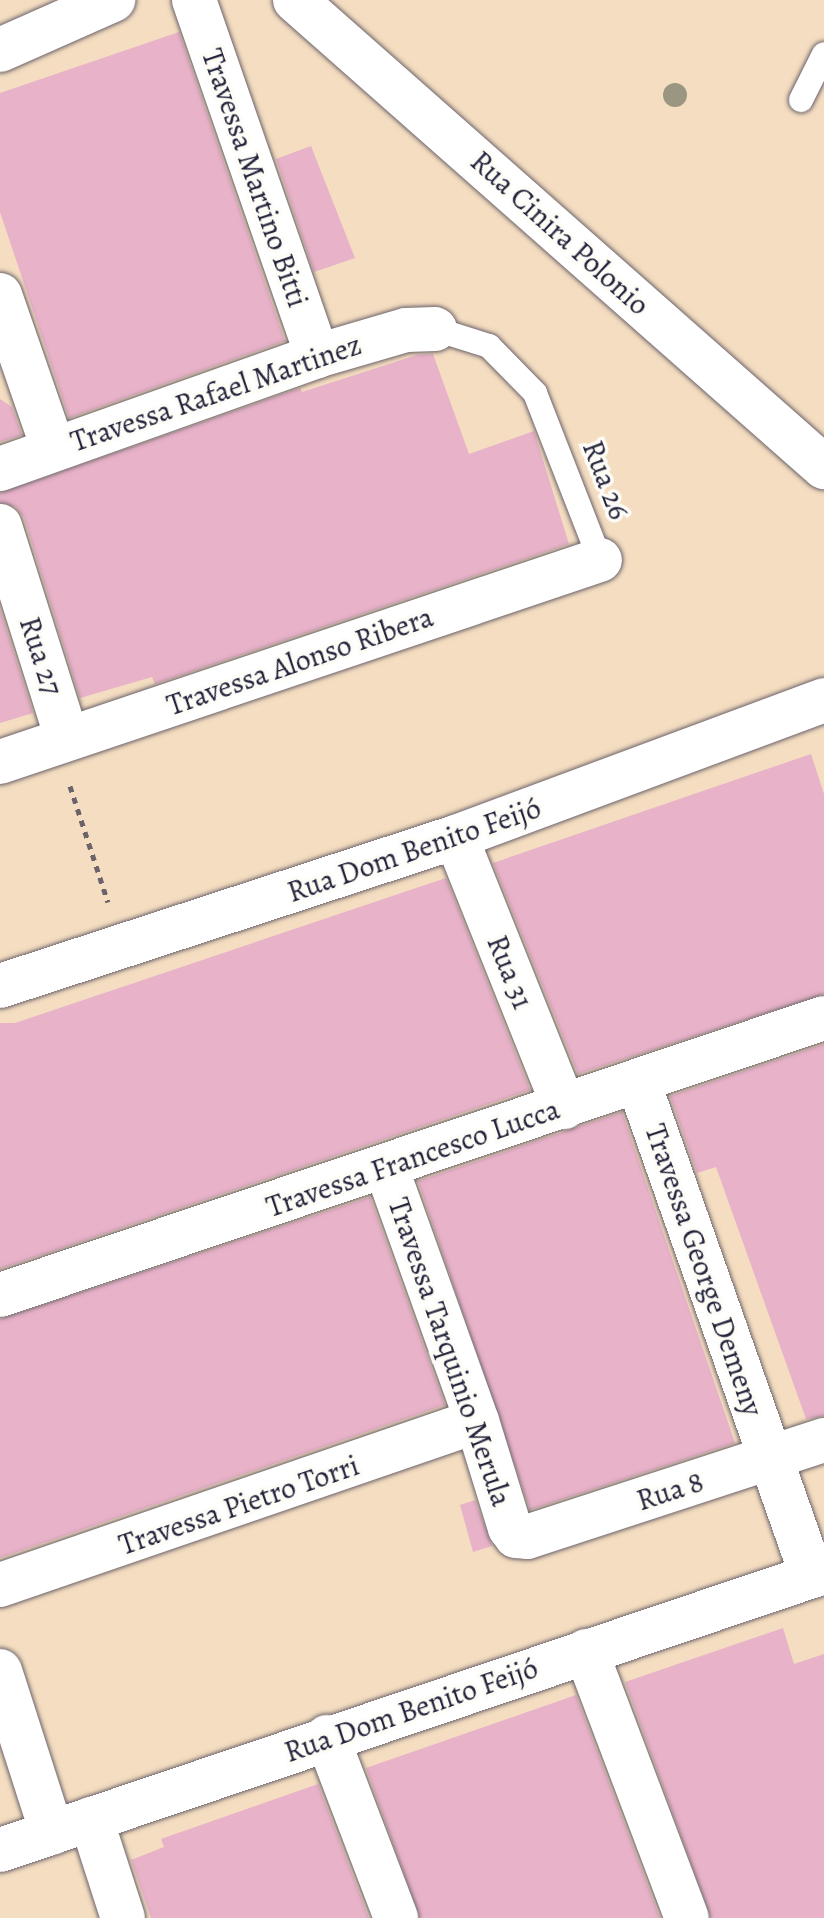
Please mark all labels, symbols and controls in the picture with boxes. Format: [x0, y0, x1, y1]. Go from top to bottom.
street label: Travessa Martino Bitti [194, 44, 316, 312]
street label: Rua Cinira Polonio [463, 143, 657, 323]
street label: Travessa Rafael Martinez [66, 326, 366, 460]
street label: Rua 26 [575, 435, 637, 525]
street label: Travessa Alonso Ribera [162, 599, 438, 723]
street label: Rua 27 [11, 612, 71, 700]
street label: Rua Dom Benito Feijó [283, 790, 545, 910]
street label: Rua 31 [479, 930, 541, 1014]
street label: Travessa Francesco Lucca [262, 1091, 564, 1225]
street label: Travessa George Demeny [637, 1119, 771, 1421]
street label: Travessa Tarquinio Merula [380, 1193, 520, 1511]
street label: Travessa Pietro Torri [114, 1447, 364, 1563]
street label: Rua 8 [632, 1463, 708, 1519]
street label: Rua Dom Benito Feijó [280, 1650, 542, 1770]

